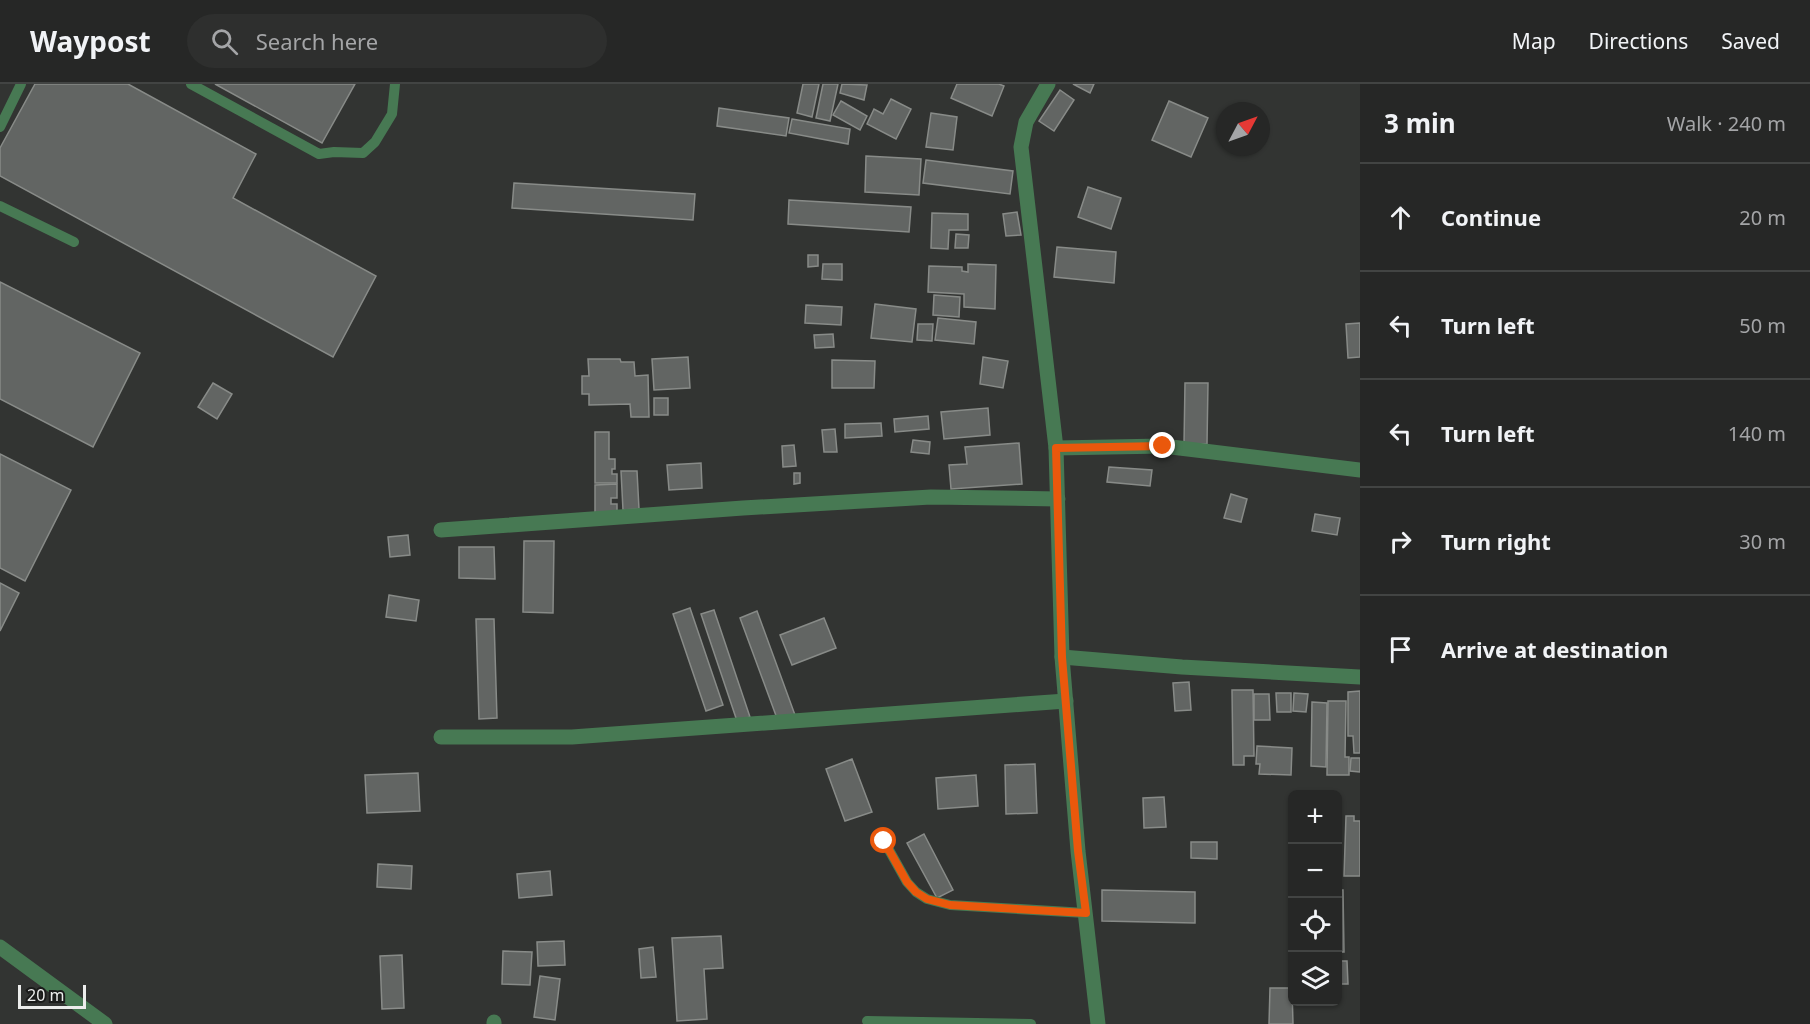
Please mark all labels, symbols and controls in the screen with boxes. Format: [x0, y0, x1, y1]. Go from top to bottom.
search box [187, 14, 607, 68]
text: Waypost [30, 22, 151, 60]
icon: search [208, 25, 241, 58]
text: Search here [256, 26, 378, 56]
text: Map [1512, 27, 1556, 55]
text: Directions [1589, 27, 1688, 55]
text: Saved [1721, 27, 1780, 55]
north arrow [1216, 102, 1270, 156]
text: 3 min [1384, 105, 1456, 141]
text: Walk · 240 m [1667, 110, 1786, 137]
icon: ahead [1384, 201, 1417, 234]
text: Continue [1441, 202, 1541, 232]
text: 20 m [1739, 204, 1786, 231]
icon: left [1384, 309, 1417, 342]
text: Turn left [1441, 310, 1535, 340]
text: 50 m [1739, 312, 1786, 339]
icon: left [1384, 417, 1417, 450]
text: Turn left [1441, 418, 1535, 448]
text: 140 m [1728, 420, 1786, 447]
route end [1149, 432, 1175, 458]
icon: right [1384, 525, 1417, 558]
text: Turn right [1441, 526, 1551, 556]
text: 30 m [1739, 528, 1786, 555]
icon: arrive [1384, 633, 1417, 666]
text: Arrive at destination [1441, 634, 1668, 664]
map controls [1288, 790, 1342, 1006]
button: + [1288, 790, 1342, 844]
route start [870, 827, 896, 853]
button: − [1288, 844, 1342, 898]
button: locate [1288, 898, 1342, 952]
button: layers [1288, 952, 1342, 1006]
scale bar [18, 982, 86, 1010]
text: 20 m [27, 984, 64, 1006]

